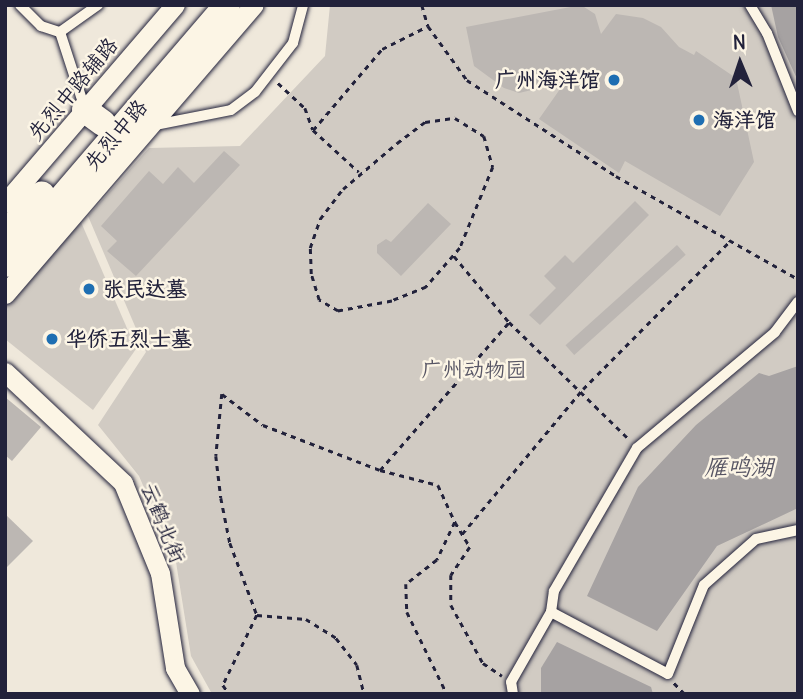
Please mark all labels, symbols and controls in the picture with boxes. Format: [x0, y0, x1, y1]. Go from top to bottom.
north arrow [705, 28, 775, 98]
text: N [732, 30, 746, 54]
street label: 先烈中路辅路 [23, 33, 123, 145]
place label: 广州海洋馆 [495, 67, 600, 93]
marker: 广州海洋馆 [606, 72, 622, 88]
street label: 先烈中路 [79, 95, 153, 175]
place label: 海洋馆 [713, 107, 776, 133]
marker: 海洋馆 [691, 112, 707, 128]
place label: 张民达墓 [103, 276, 187, 302]
marker: 张民达墓 [81, 281, 97, 297]
place label: 华侨五烈士墓 [66, 326, 192, 352]
marker: 华侨五烈士墓 [44, 331, 60, 347]
park label: 广州动物园 [422, 357, 526, 383]
water label: 雁鸣湖 [705, 453, 773, 481]
street label: 云鹤北街 [136, 479, 190, 567]

